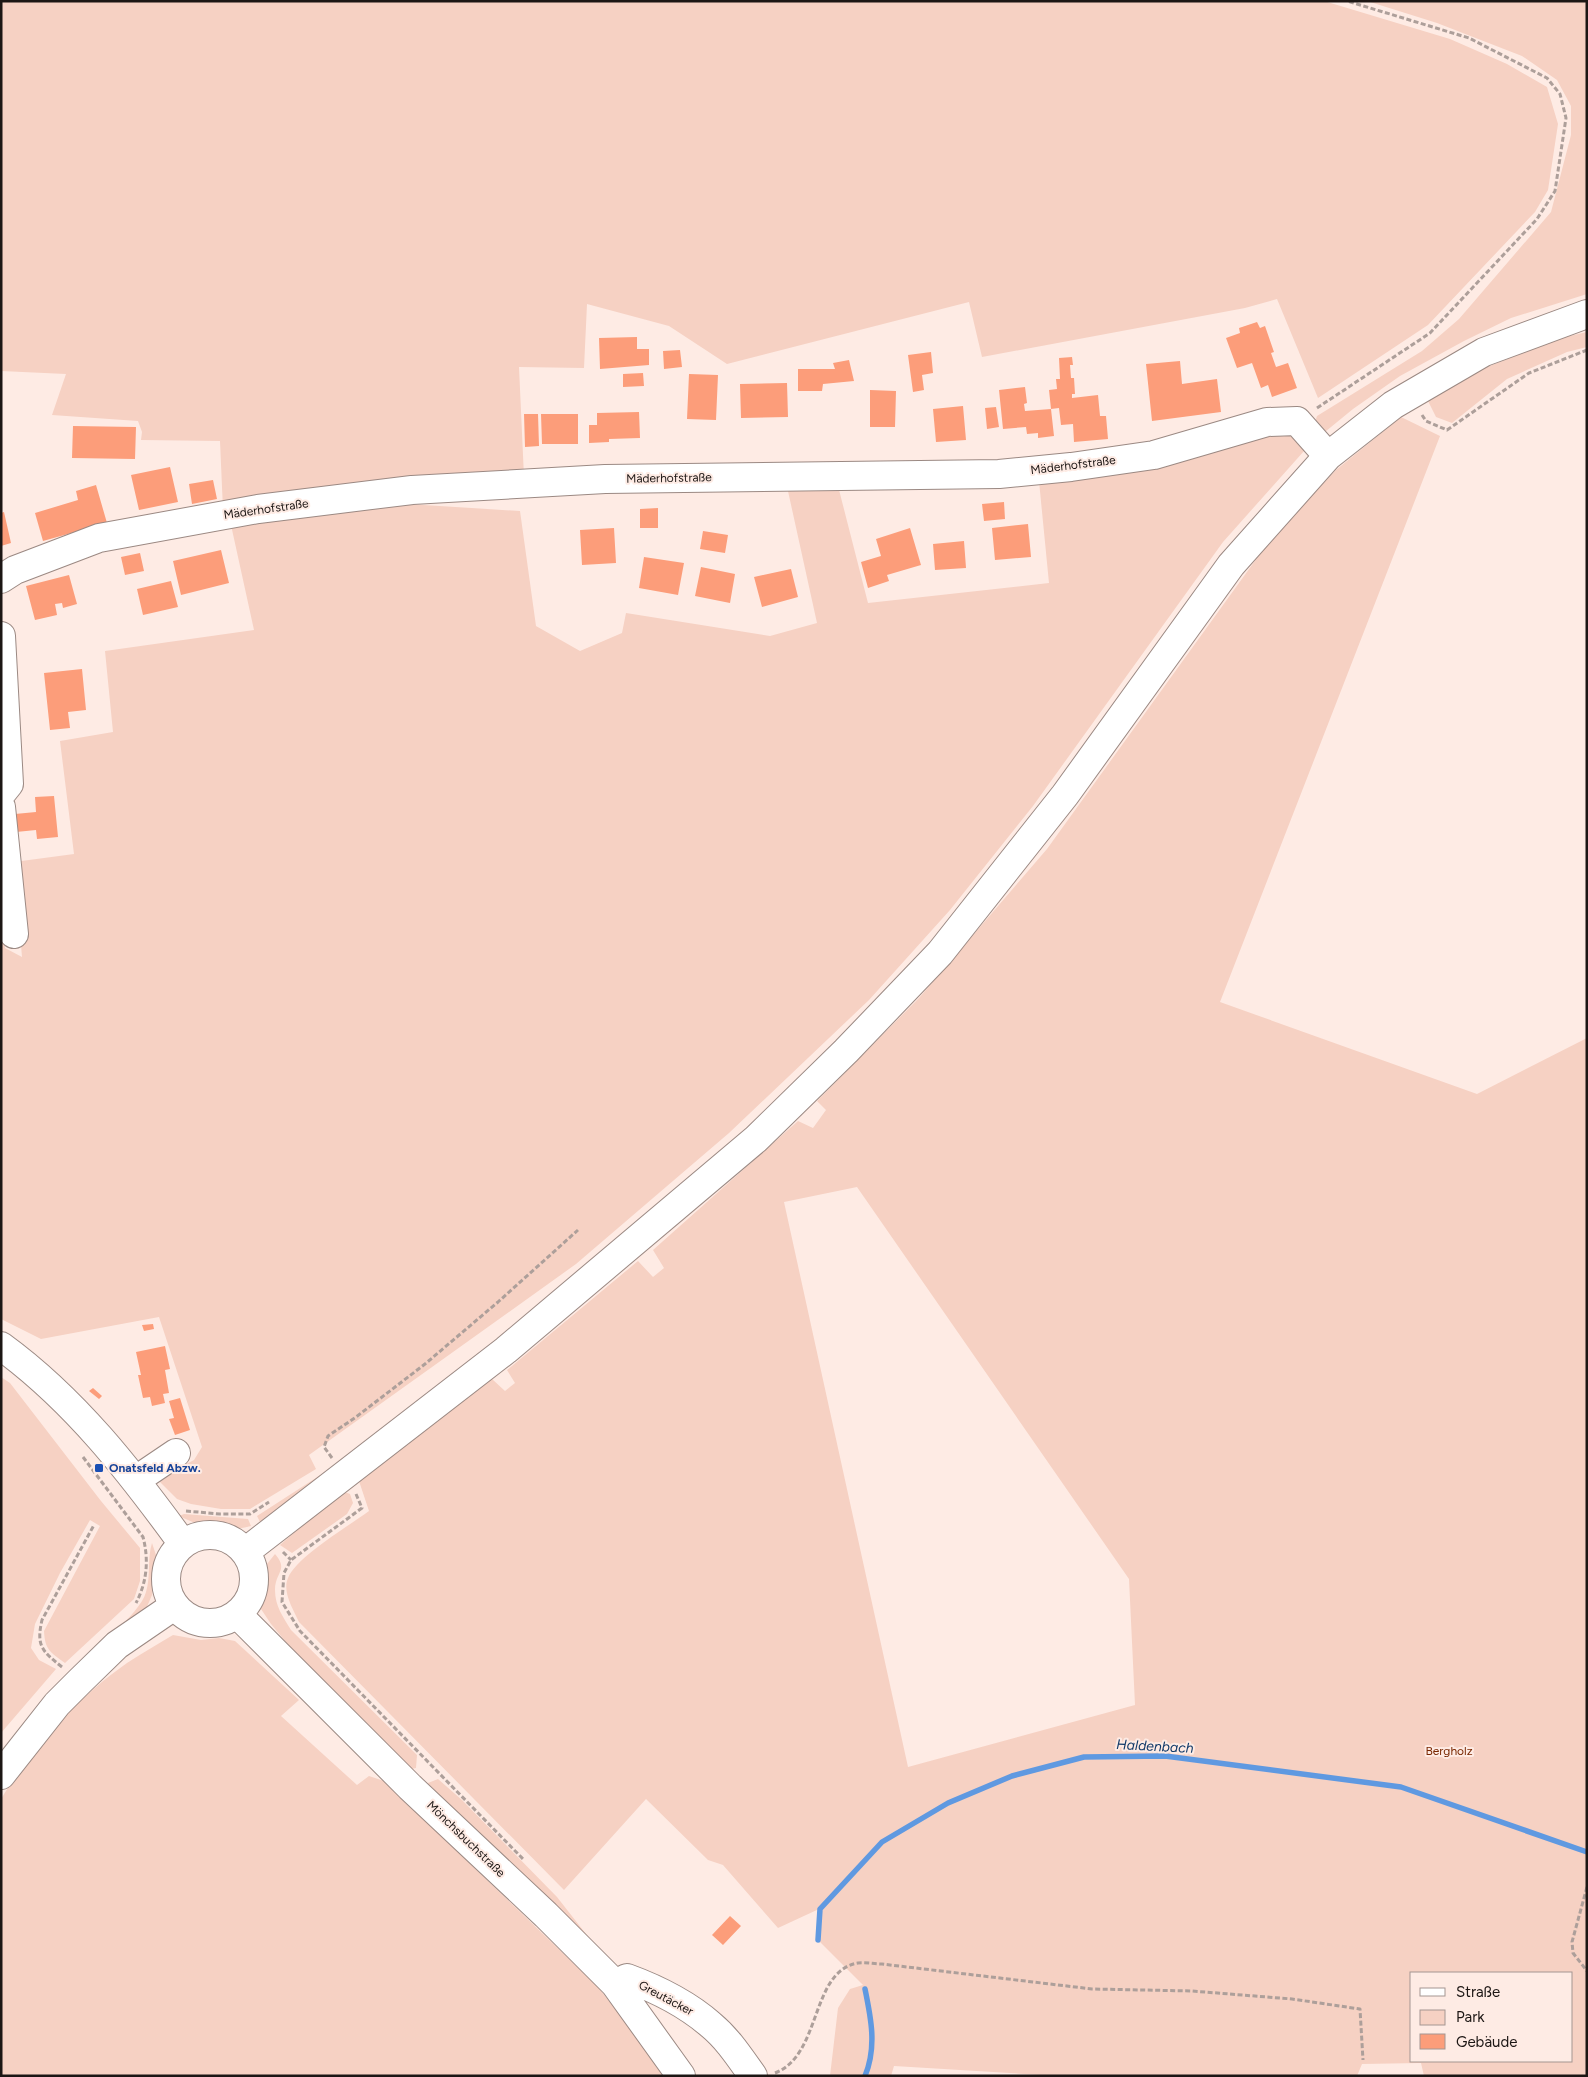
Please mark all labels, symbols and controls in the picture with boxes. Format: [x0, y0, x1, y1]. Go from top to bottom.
street label: Mäderhofstraße [1030, 453, 1117, 477]
street label: Mäderhofstraße [626, 470, 712, 486]
street label: Mäderhofstraße [223, 496, 310, 522]
place label: Onatsfeld Abzw. [109, 1461, 201, 1475]
marker: Onatsfeld Abzw. [93, 1462, 105, 1474]
water label: Haldenbach [1116, 1736, 1194, 1757]
park label: Bergholz [1425, 1744, 1473, 1758]
street label: Mönchsbuchstraße [424, 1798, 508, 1880]
legend [1410, 1972, 1573, 2062]
street label: Greutäcker [636, 1978, 696, 2018]
text: Straße [1456, 1983, 1500, 2001]
text: Park [1456, 2008, 1485, 2026]
text: Gebäude [1456, 2033, 1517, 2051]

